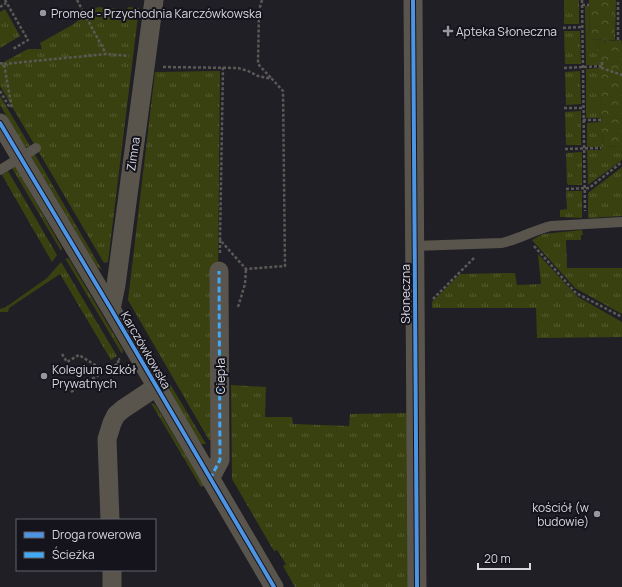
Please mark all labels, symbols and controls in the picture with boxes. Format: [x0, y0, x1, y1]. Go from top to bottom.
place label: Promed - Przychodnia Karczówkowska [51, 5, 262, 22]
marker: Promed - Przychodnia Karczówkowska [38, 8, 48, 18]
place label: Apteka Słoneczna [456, 23, 557, 40]
marker: Apteka Słoneczna [443, 26, 453, 36]
street label: Zimna [122, 136, 144, 172]
street label: Słoneczna [397, 264, 414, 324]
street label: Karczówkowska [117, 308, 175, 392]
street label: Ciepła [212, 358, 229, 394]
place label: Kolegium Szkół Prywatnych [52, 361, 137, 392]
marker: Kolegium Szkół Prywatnych [39, 371, 49, 381]
place label: kościół (w budowie) [532, 499, 589, 530]
marker: kościół (w budowie) [592, 509, 602, 519]
legend [16, 519, 156, 571]
text: Droga rowerowa [52, 526, 141, 543]
scale bar [478, 545, 530, 571]
text: Ścieżka [52, 546, 95, 563]
text: 20 m [484, 550, 511, 567]

